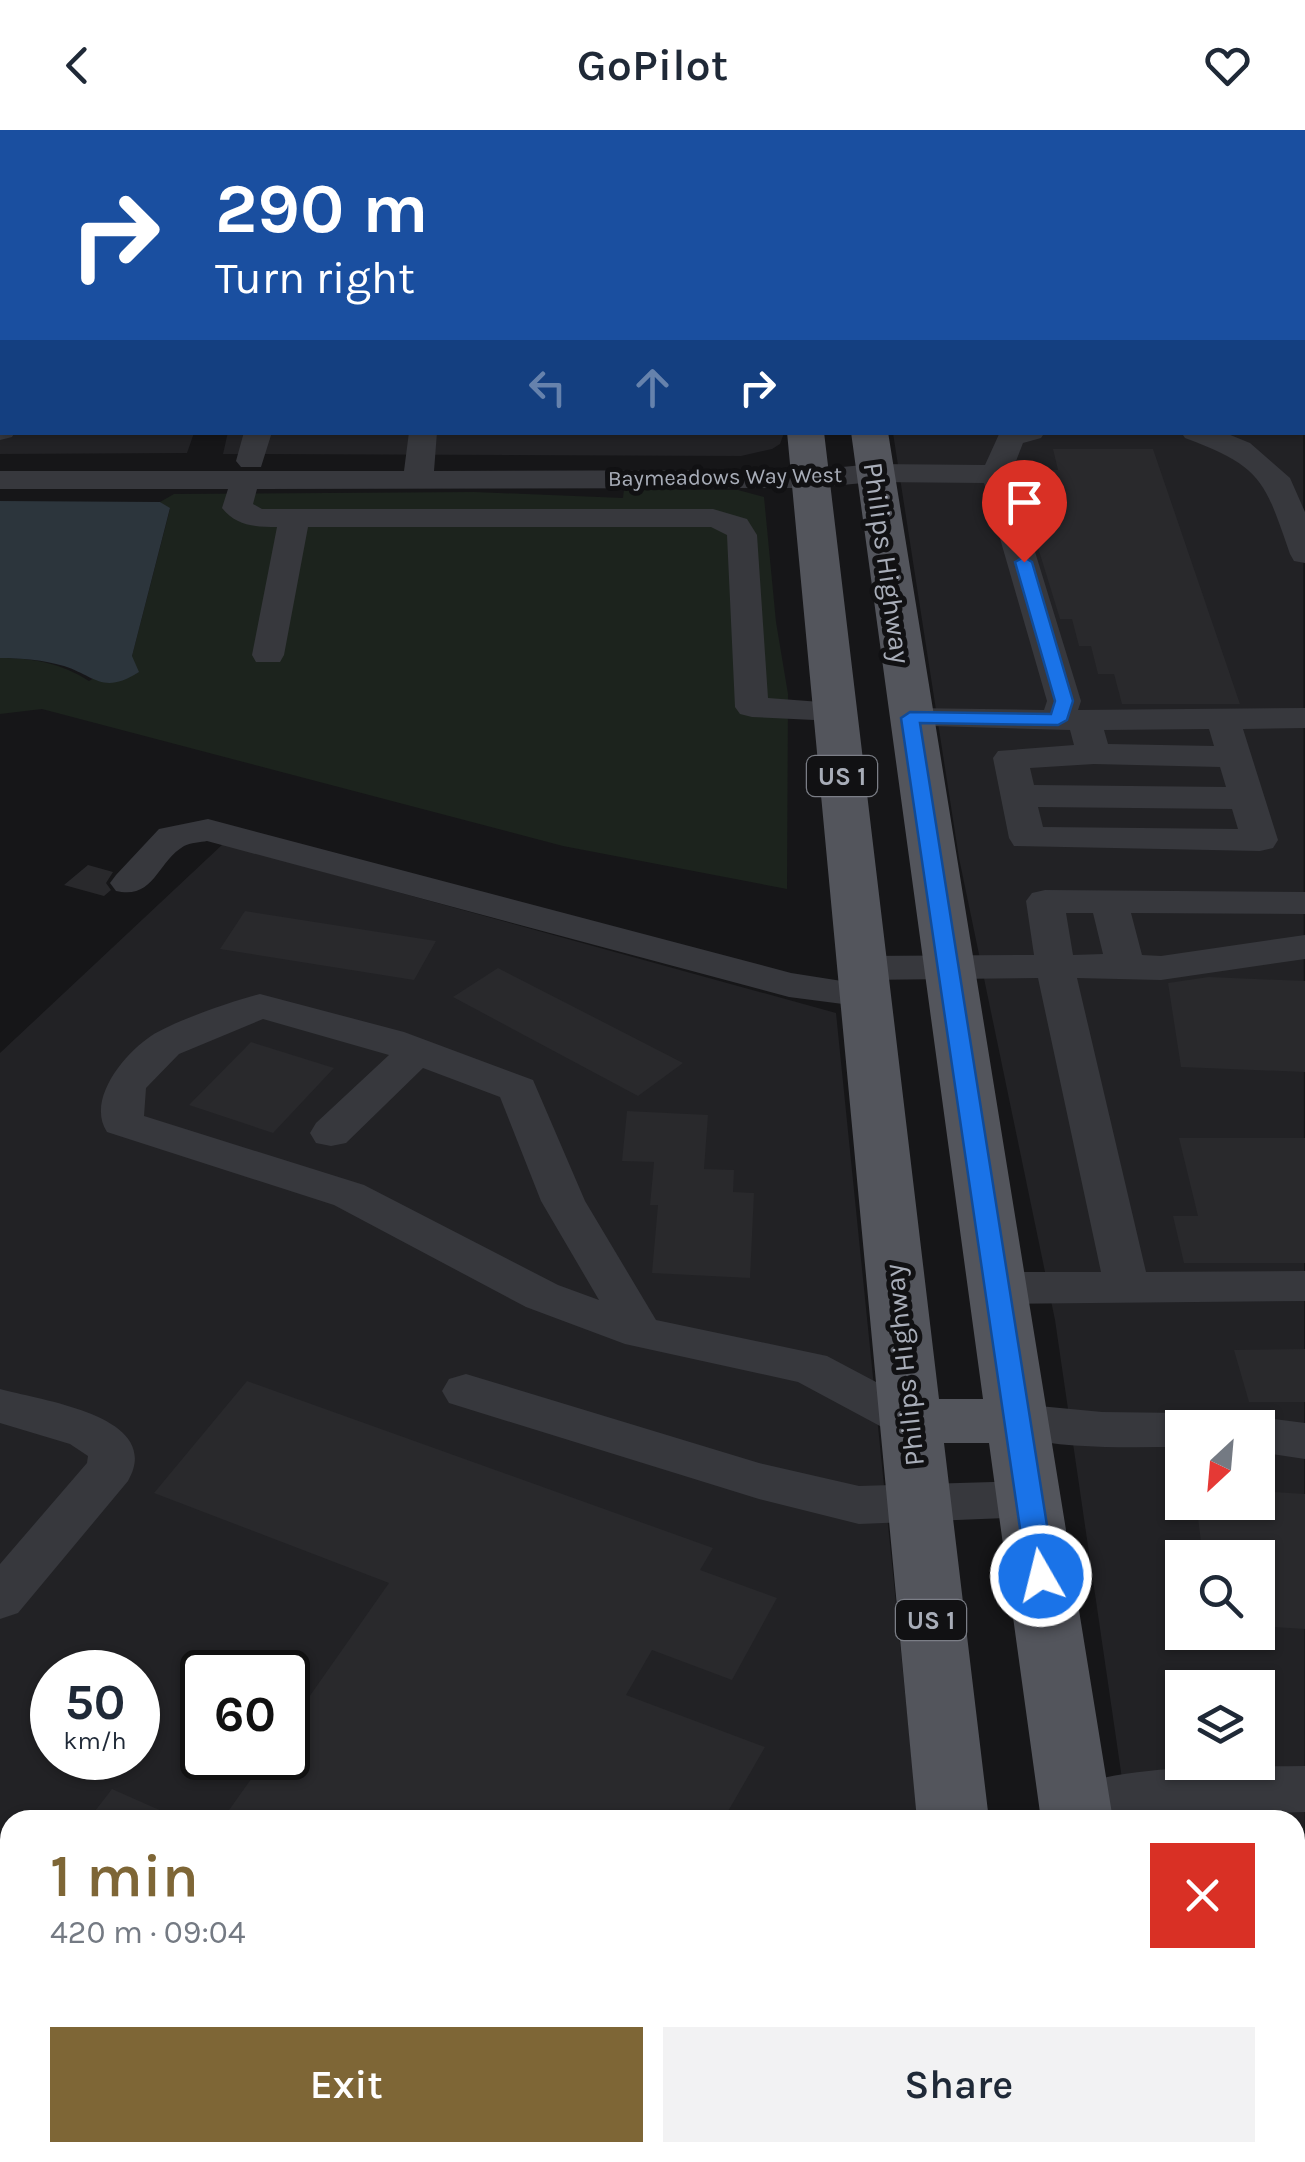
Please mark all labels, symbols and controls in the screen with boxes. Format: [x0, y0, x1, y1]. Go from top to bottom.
icon: back [50, 38, 105, 93]
icon: heart [1200, 38, 1255, 93]
text: GoPilot [577, 39, 728, 91]
text: 290 m [215, 168, 428, 250]
icon: right [50, 170, 180, 300]
text: Turn right [215, 252, 415, 304]
icon: left [520, 360, 575, 415]
icon: ahead [625, 360, 680, 415]
icon: right [730, 360, 785, 415]
street label: Philips Highway [857, 460, 917, 666]
pin [982, 460, 1067, 563]
street label: Baymeadows Way West [608, 462, 842, 492]
icon: arrive [997, 475, 1052, 530]
road number: US 1 [807, 756, 877, 796]
street label: Philips Highway [877, 1262, 931, 1468]
north arrow [1165, 1410, 1275, 1520]
map controls [1165, 1410, 1275, 1780]
position arrow [989, 1524, 1093, 1628]
button: search [1165, 1540, 1275, 1650]
road number: US 1 [896, 1600, 966, 1640]
speed limit sign: 60 [180, 1650, 310, 1780]
button: layers [1165, 1670, 1275, 1780]
text: 50 [65, 1673, 125, 1732]
text: km/h [63, 1726, 127, 1755]
text: 1 min [50, 1841, 199, 1911]
button: close [1150, 1843, 1255, 1948]
text: 420 m · 09:04 [50, 1914, 246, 1951]
button: Exit [50, 2027, 643, 2142]
button: Share [663, 2027, 1255, 2142]

